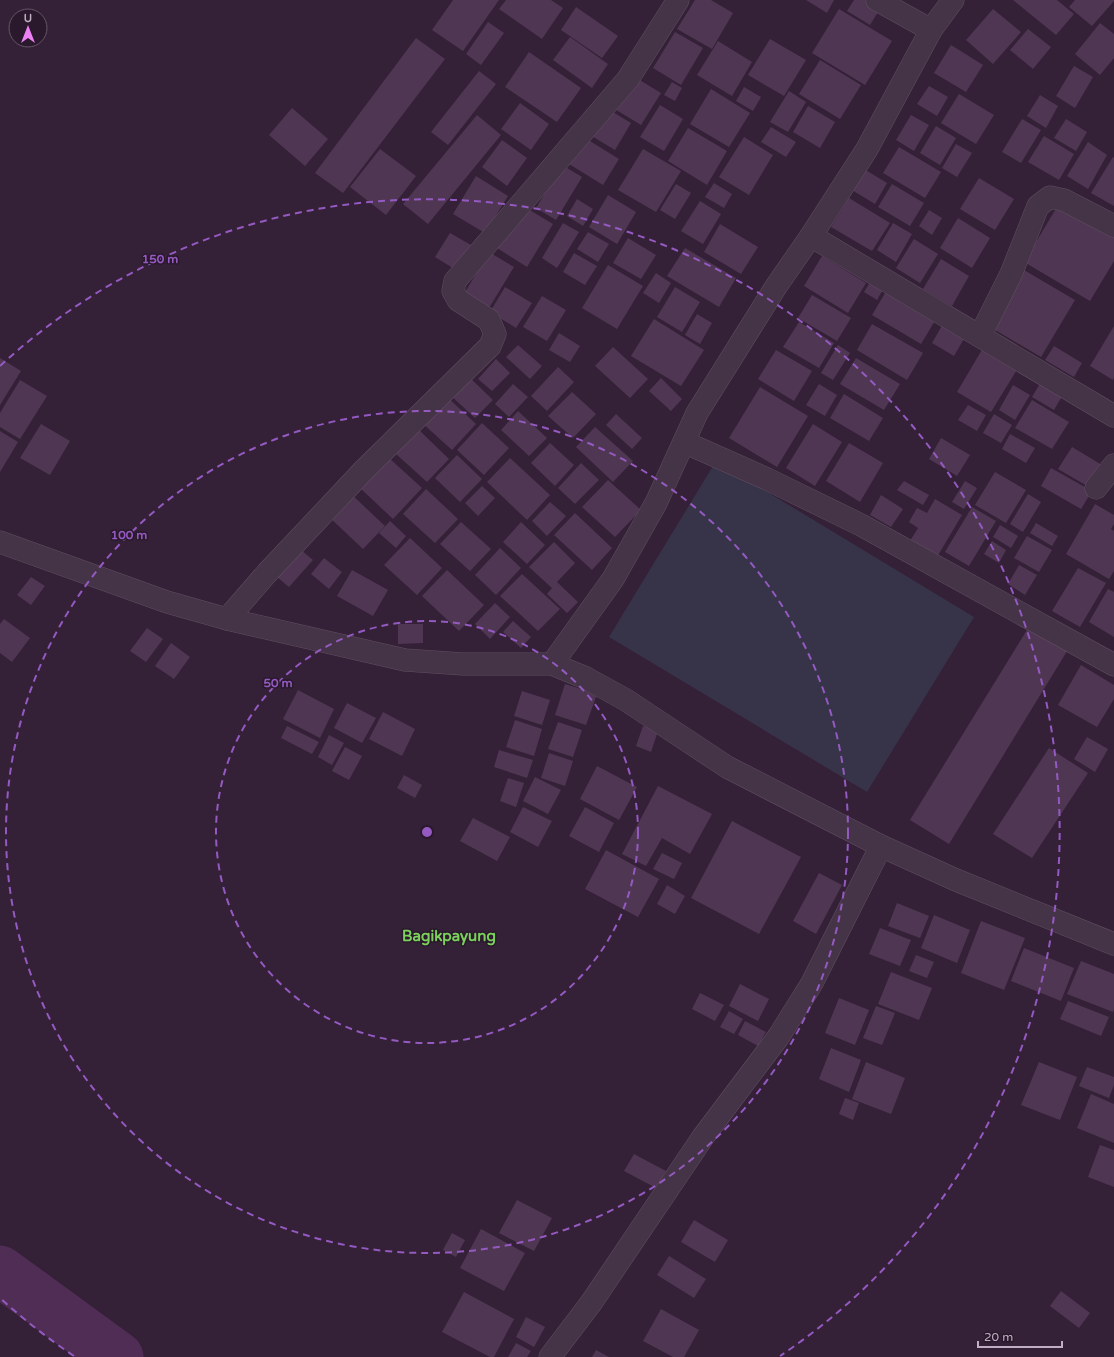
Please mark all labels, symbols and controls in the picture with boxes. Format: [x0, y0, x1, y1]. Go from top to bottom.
north arrow [8, 8, 48, 48]
text: U [24, 12, 32, 25]
text: 150 m [142, 252, 178, 266]
text: 100 m [111, 528, 147, 542]
text: 50 m [263, 676, 293, 690]
centre of rings [420, 825, 434, 839]
district label: Bagikpayung [402, 927, 496, 946]
scale bar [978, 1323, 1062, 1349]
text: 20 m [984, 1330, 1013, 1344]

